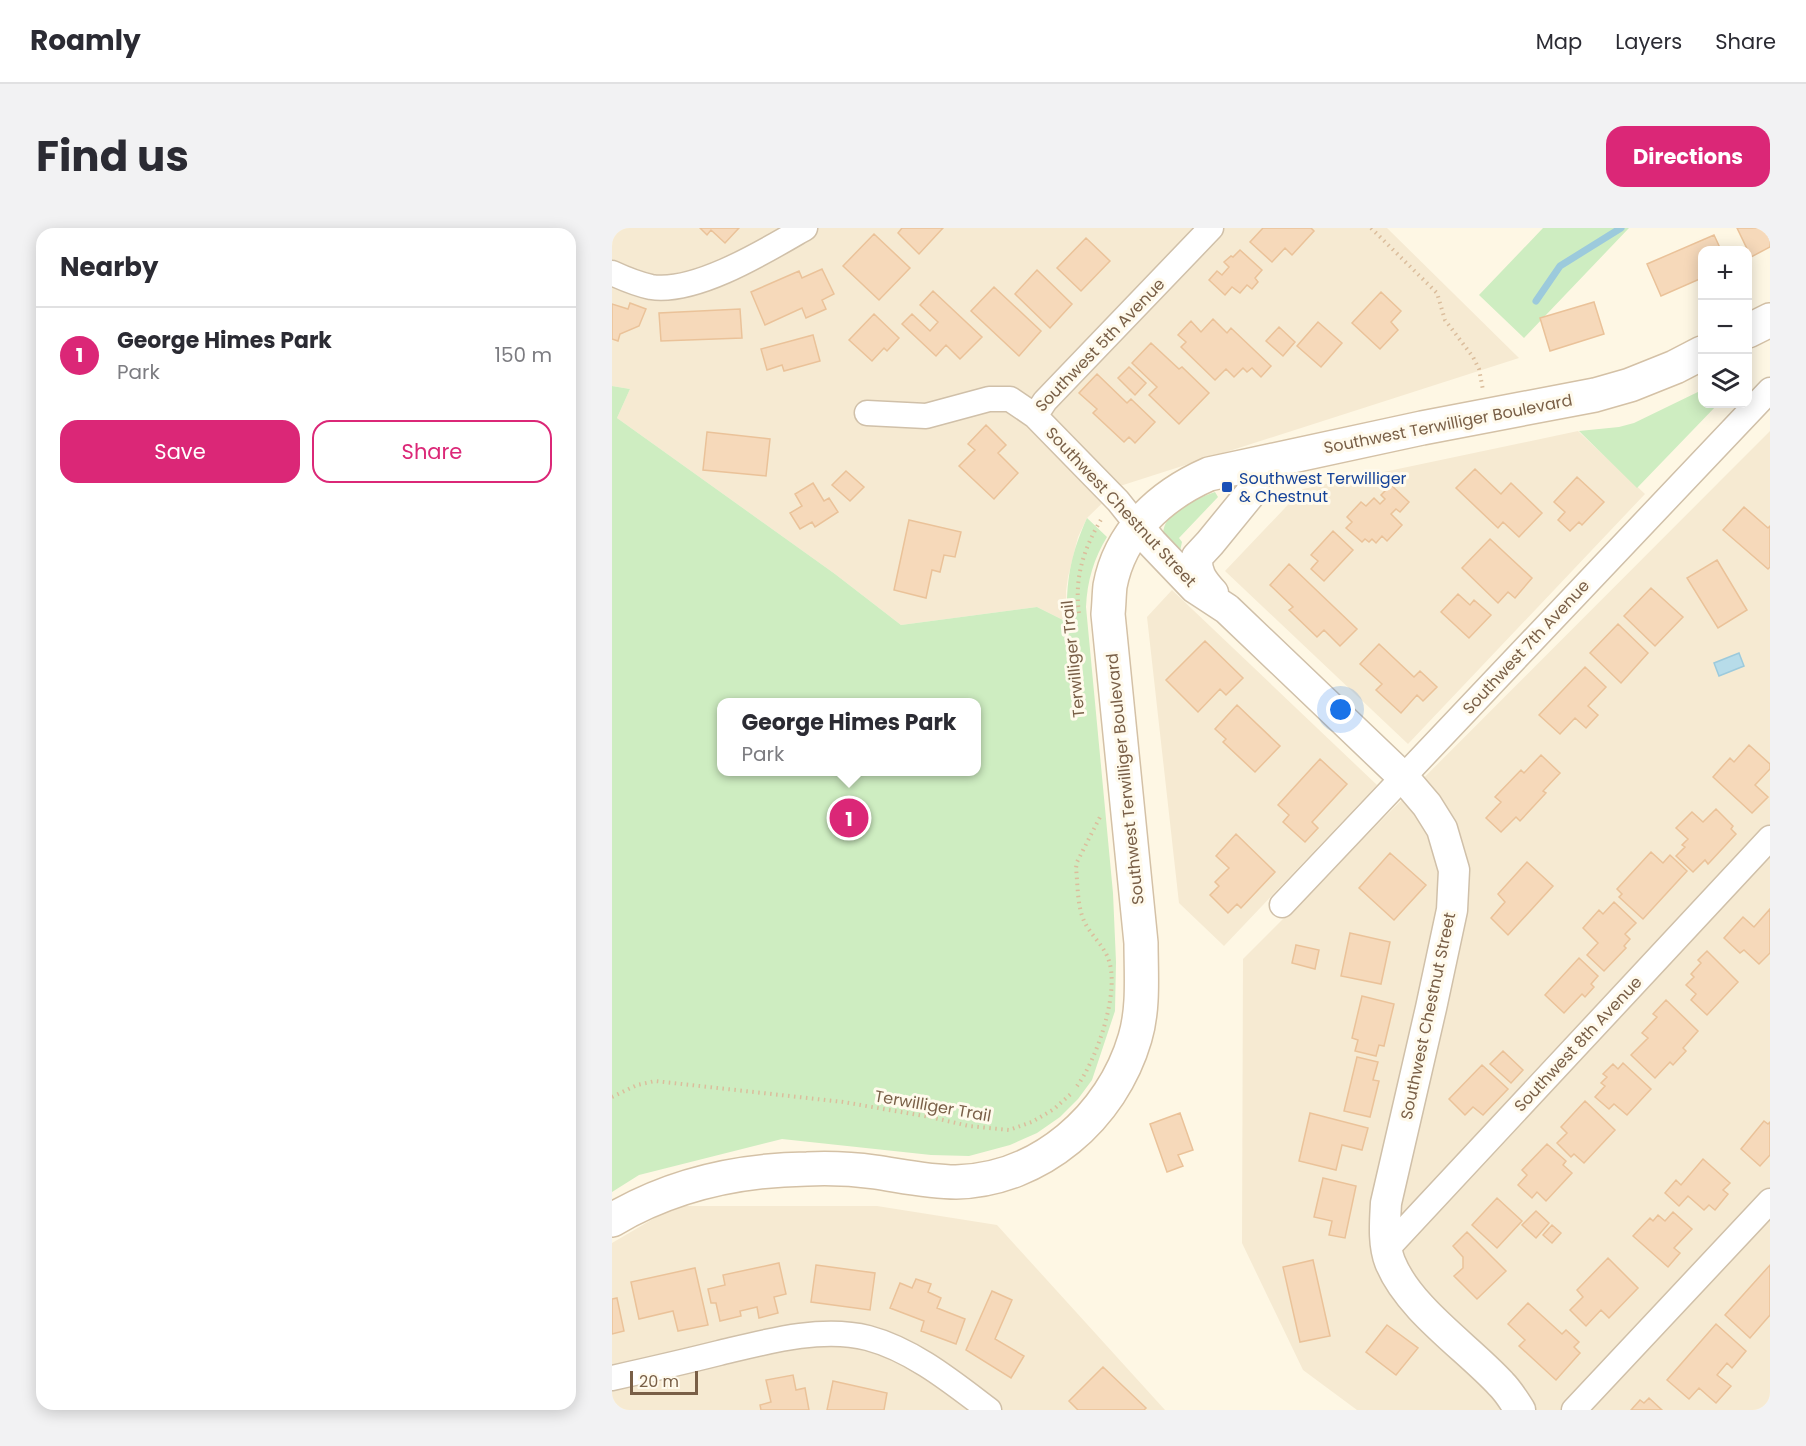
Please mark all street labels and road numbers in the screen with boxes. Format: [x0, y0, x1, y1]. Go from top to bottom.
street label: Southwest 5th Avenue [1030, 273, 1170, 417]
street label: Southwest Terwilliger Boulevard [1322, 389, 1574, 459]
street label: Southwest Chestnut Street [1040, 422, 1202, 592]
street label: Southwest 7th Avenue [1457, 575, 1595, 719]
street label: Terwilliger Trail [1055, 599, 1091, 719]
street label: Southwest Terwilliger Boulevard [1100, 652, 1150, 906]
street label: Southwest Chestnut Street [1395, 910, 1461, 1122]
street label: Southwest 8th Avenue [1509, 971, 1647, 1117]
street label: Terwilliger Trail [873, 1084, 993, 1128]

